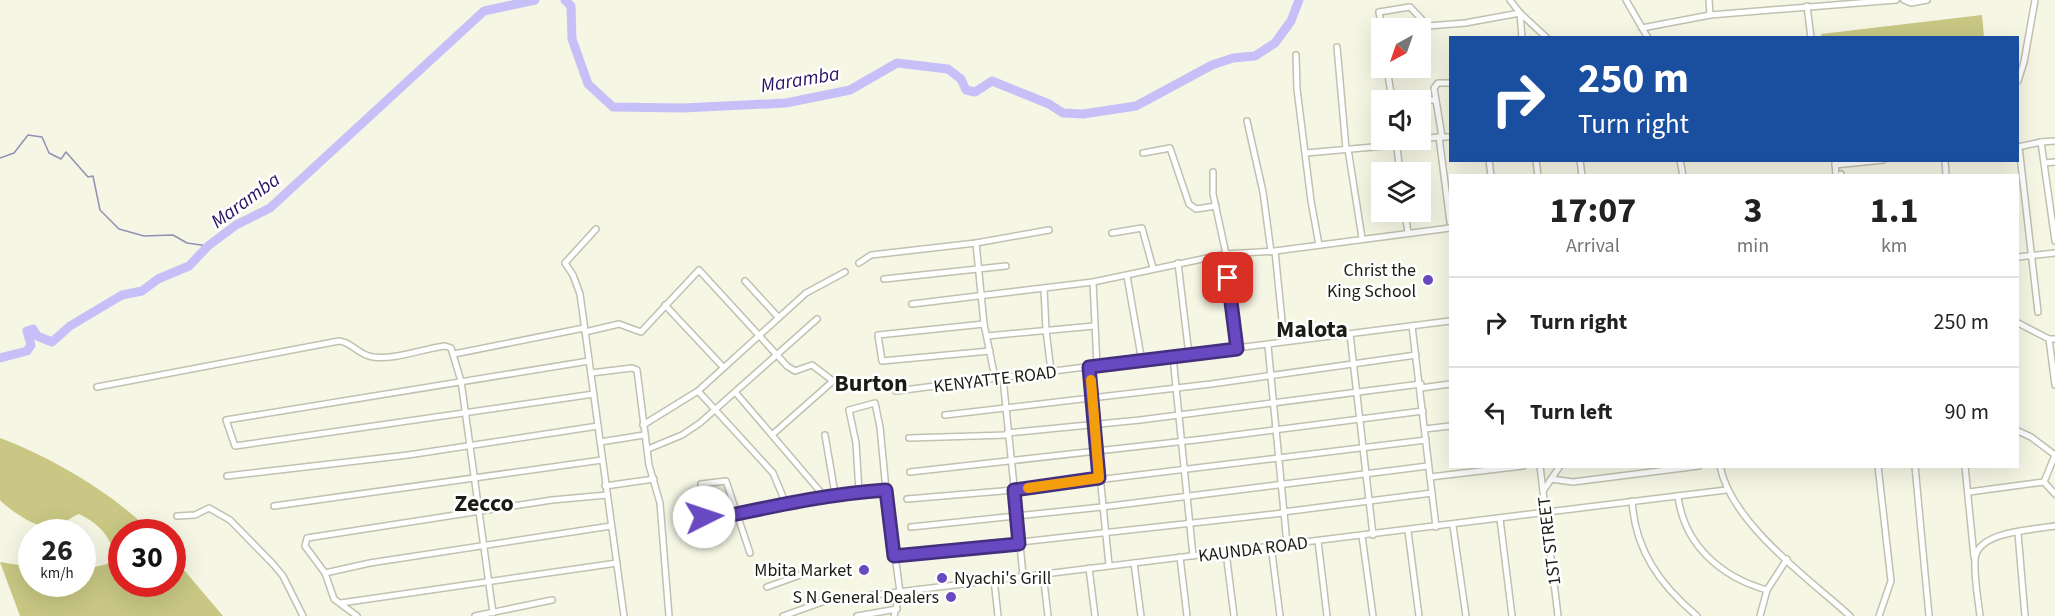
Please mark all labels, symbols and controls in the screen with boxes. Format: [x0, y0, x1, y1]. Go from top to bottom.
north arrow [1371, 18, 1431, 78]
map controls [1371, 18, 1431, 222]
text: 250 m [1578, 49, 1689, 109]
water label: Maramba [759, 60, 842, 100]
icon: right [1479, 60, 1557, 138]
button: sound [1371, 90, 1431, 150]
text: Turn right [1578, 105, 1689, 144]
button: layers [1371, 162, 1431, 222]
water label: Maramba [205, 166, 286, 236]
text: 17:07 [1549, 185, 1636, 236]
text: 3 [1744, 185, 1763, 236]
text: 1.1 [1870, 185, 1919, 236]
text: Arrival [1566, 232, 1620, 260]
text: min [1737, 232, 1769, 260]
text: km [1881, 232, 1907, 260]
pin [1202, 252, 1253, 303]
place label: Christ the King School [1327, 258, 1416, 304]
icon: arrive [1211, 261, 1244, 294]
marker: Christ the King School [1421, 273, 1435, 287]
icon: right [1479, 306, 1512, 339]
text: Turn right [1530, 306, 1627, 338]
text: 250 m [1934, 306, 1989, 338]
district label: Malota [1276, 312, 1348, 347]
street label: KENYATTE ROAD [932, 360, 1058, 399]
district label: Burton [834, 366, 908, 401]
icon: left [1479, 396, 1512, 429]
text: Turn left [1530, 396, 1612, 428]
text: 90 m [1944, 396, 1989, 428]
position arrow [672, 485, 736, 549]
district label: Zecco [454, 486, 514, 521]
street label: 1ST STREET [1532, 495, 1567, 587]
speed limit sign: 30 [108, 519, 186, 597]
text: 26 [41, 529, 73, 572]
street label: KAUNDA ROAD [1197, 530, 1309, 569]
place label: Mbita Market [754, 558, 852, 583]
text: km/h [40, 563, 74, 584]
marker: Mbita Market [857, 563, 871, 577]
place label: Nyachi's Grill [954, 566, 1051, 591]
marker: Nyachi's Grill [935, 571, 949, 585]
place label: S N General Dealers [793, 585, 939, 610]
marker: S N General Dealers [944, 590, 958, 604]

